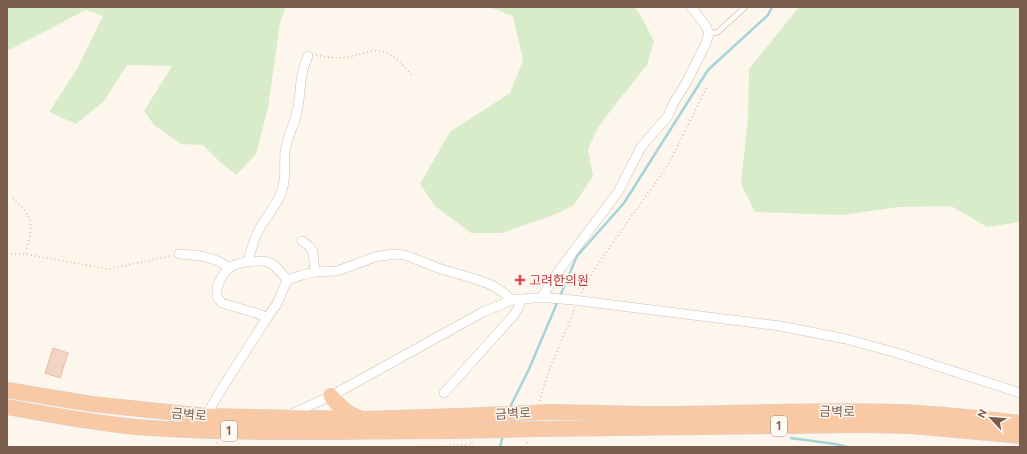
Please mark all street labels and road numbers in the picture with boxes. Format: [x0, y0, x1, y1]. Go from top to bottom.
street label: 금벽로 [819, 404, 855, 418]
street label: 금벽로 [171, 405, 208, 423]
street label: 금벽로 [495, 405, 531, 421]
road number: 1 [771, 416, 787, 436]
road number: 1 [221, 421, 237, 441]

